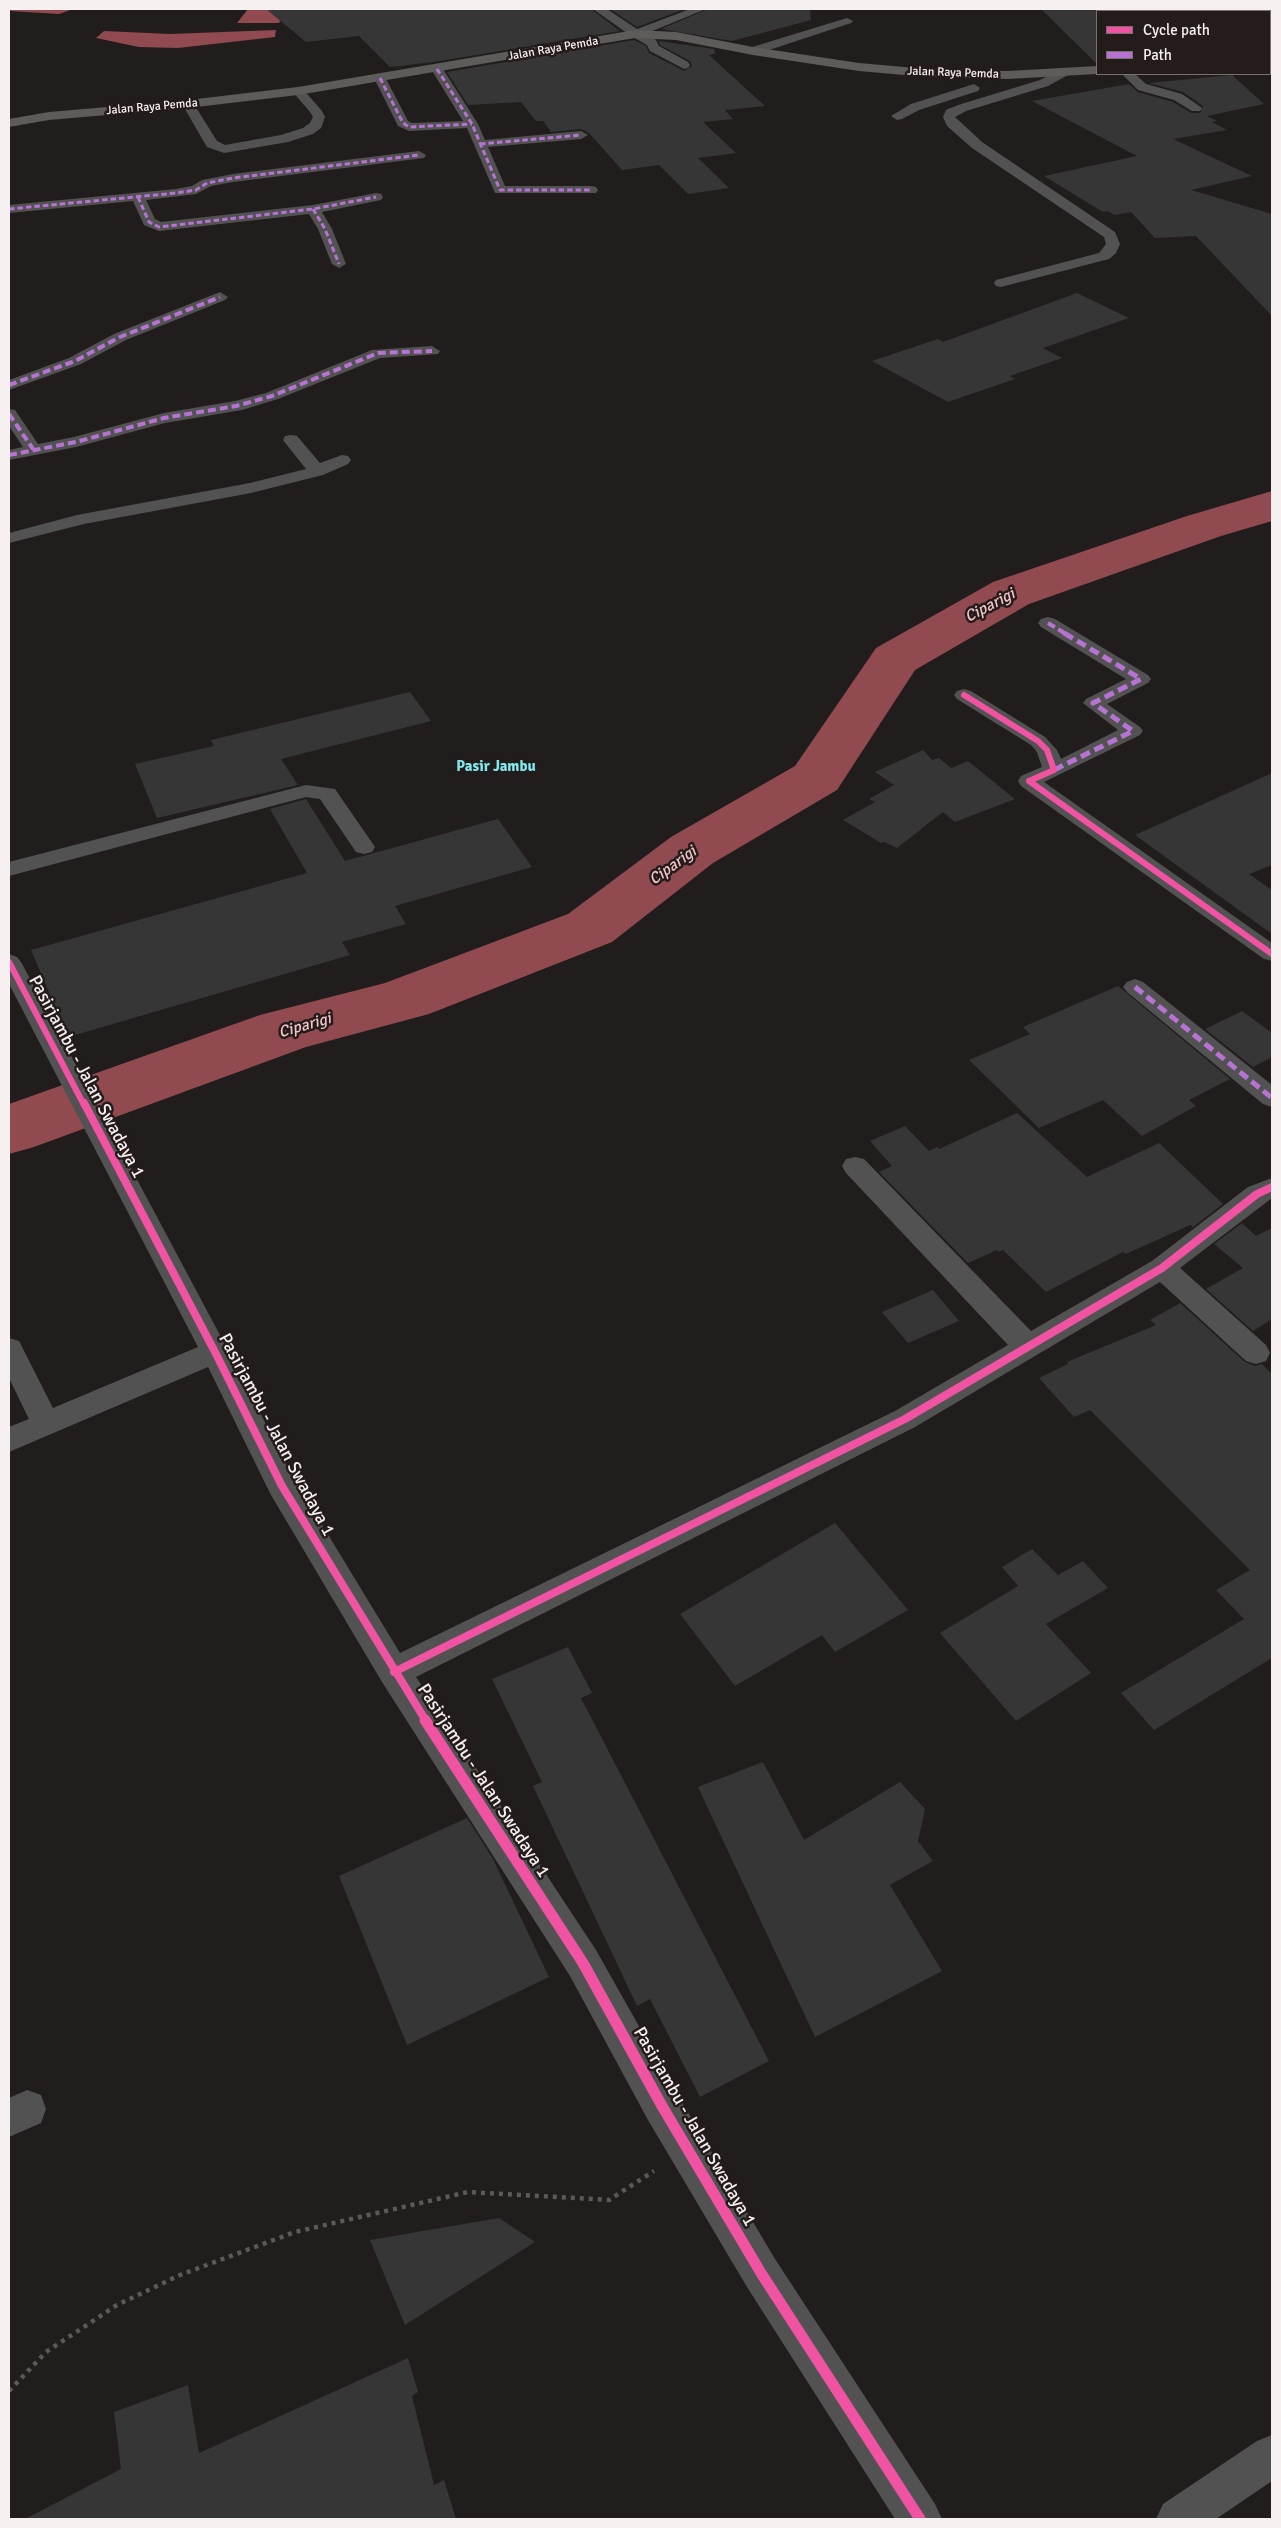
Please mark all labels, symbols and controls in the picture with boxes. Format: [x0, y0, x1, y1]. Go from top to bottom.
legend [1096, 10, 1271, 75]
text: Cycle path [1143, 21, 1210, 39]
street label: Jalan Raya Pemda [507, 34, 599, 64]
text: Path [1143, 46, 1172, 64]
street label: Jalan Raya Pemda [907, 64, 999, 82]
street label: Jalan Raya Pemda [106, 96, 198, 118]
water label: Ciparigi [962, 585, 1018, 627]
district label: Pasir Jambu [456, 758, 536, 776]
water label: Ciparigi [646, 842, 700, 890]
street label: Pasirjambu - Jalan Swadaya 1 [23, 972, 149, 1182]
water label: Ciparigi [276, 1009, 334, 1043]
street label: Pasirjambu - Jalan Swadaya 1 [213, 1330, 339, 1540]
street label: Pasirjambu - Jalan Swadaya 1 [412, 1680, 554, 1882]
street label: Pasirjambu - Jalan Swadaya 1 [628, 2023, 760, 2231]

